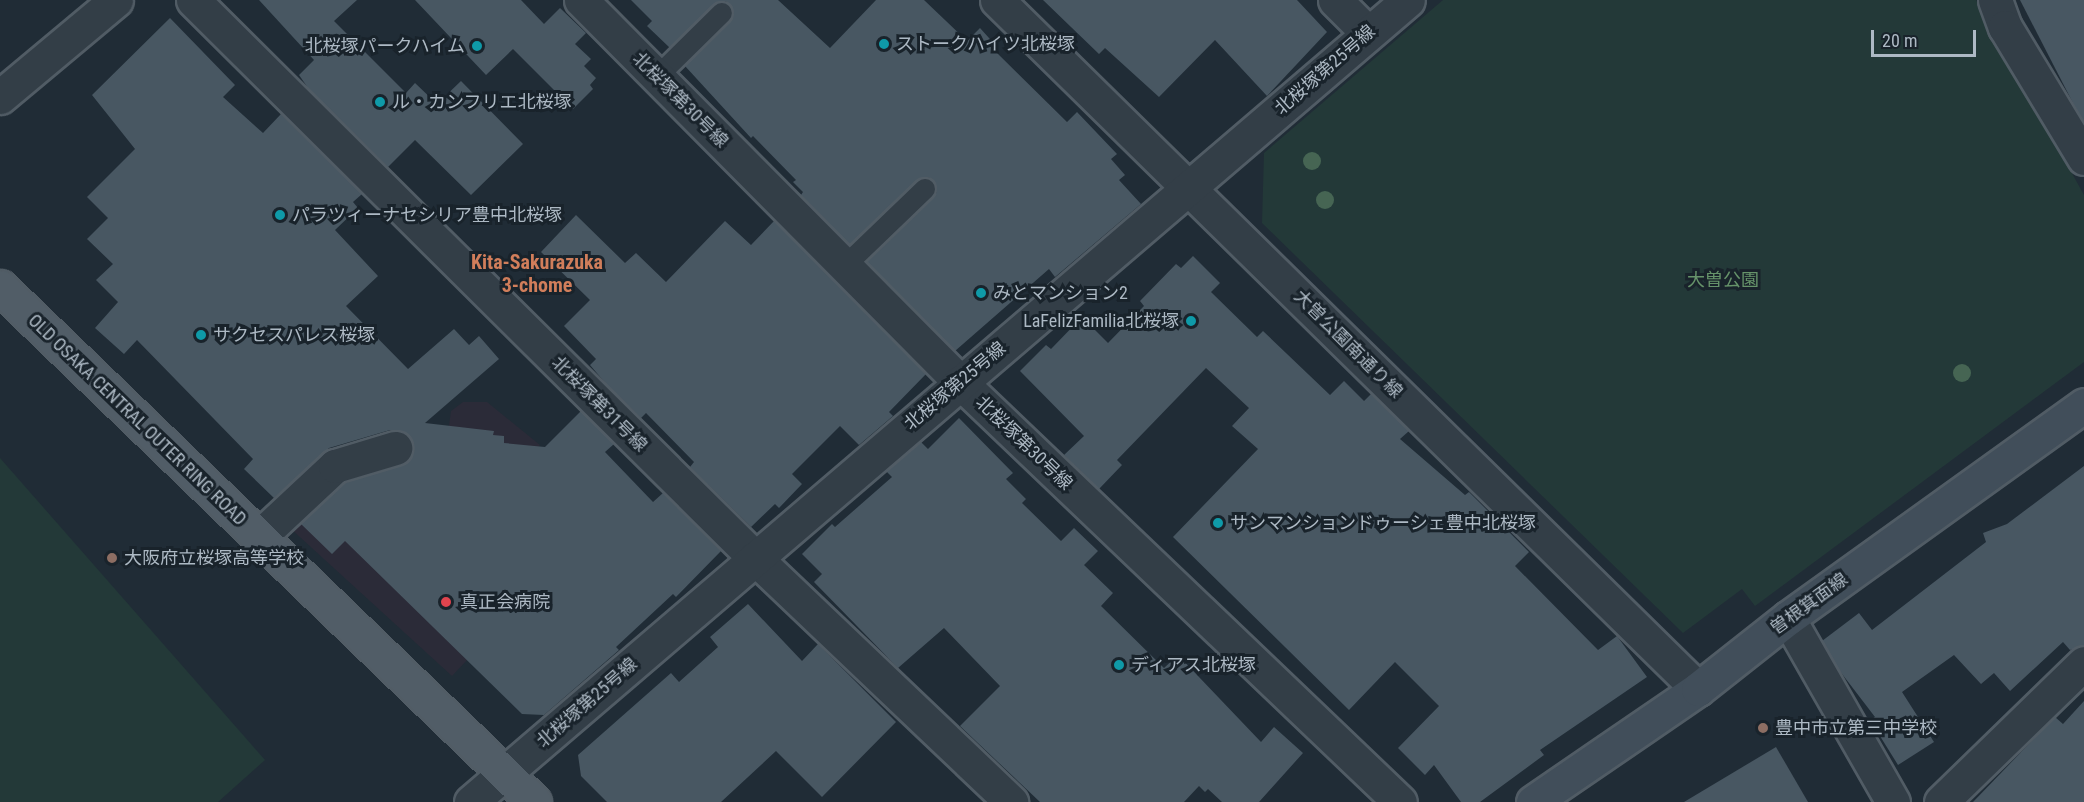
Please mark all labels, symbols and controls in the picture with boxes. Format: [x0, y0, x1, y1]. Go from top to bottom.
scale bar [1874, 18, 1979, 56]
street label: 北桜塚第25号線 [1270, 21, 1380, 119]
text: 20 m [1882, 30, 1917, 51]
place label: ストークハイツ北桜塚 [896, 33, 1076, 55]
place label: 北桜塚パークハイム [303, 35, 465, 57]
marker: ストークハイツ北桜塚 [877, 37, 891, 51]
marker: 北桜塚パークハイム [470, 39, 484, 53]
street label: 北桜塚第30号線 [628, 48, 732, 152]
place label: ル・カンフリエ北桜塚 [392, 91, 572, 113]
marker: ル・カンフリエ北桜塚 [373, 95, 387, 109]
place label: パラツィーナセシリア豊中北桜塚 [292, 204, 562, 226]
marker: パラツィーナセシリア豊中北桜塚 [273, 208, 287, 222]
district label: Kita-Sakurazuka 3-chome [471, 251, 603, 298]
park label: 大曽公園 [1687, 269, 1759, 291]
place label: みとマンション2 [993, 282, 1128, 304]
street label: 大曽公園南通り線 [1289, 285, 1407, 403]
marker: みとマンション2 [974, 286, 988, 300]
street label: OLD OSAKA CENTRAL OUTER RING ROAD [24, 310, 250, 530]
place label: LaFelizFamilia北桜塚 [1023, 310, 1179, 332]
marker: LaFelizFamilia北桜塚 [1184, 314, 1198, 328]
place label: サクセスパレス桜塚 [213, 324, 375, 346]
marker: サクセスパレス桜塚 [194, 328, 208, 342]
street label: 北桜塚第25号線 [900, 337, 1010, 435]
street label: 北桜塚第31号線 [547, 352, 651, 456]
street label: 北桜塚第30号線 [971, 392, 1077, 494]
place label: サンマンションドゥーシェ豊中北桜塚 [1230, 512, 1536, 534]
marker: サンマンションドゥーシェ豊中北桜塚 [1211, 516, 1225, 530]
place label: 大阪府立桜塚高等学校 [124, 547, 304, 569]
marker: 大阪府立桜塚高等学校 [105, 551, 119, 565]
street label: 曽根箕面線 [1766, 569, 1852, 639]
place label: 真正会病院 [460, 591, 550, 613]
marker: 真正会病院 [437, 593, 455, 611]
street label: 北桜塚第25号線 [532, 654, 642, 752]
place label: ディアス北桜塚 [1131, 654, 1257, 676]
marker: ディアス北桜塚 [1112, 658, 1126, 672]
place label: 豊中市立第三中学校 [1775, 717, 1937, 739]
marker: 豊中市立第三中学校 [1756, 721, 1770, 735]

